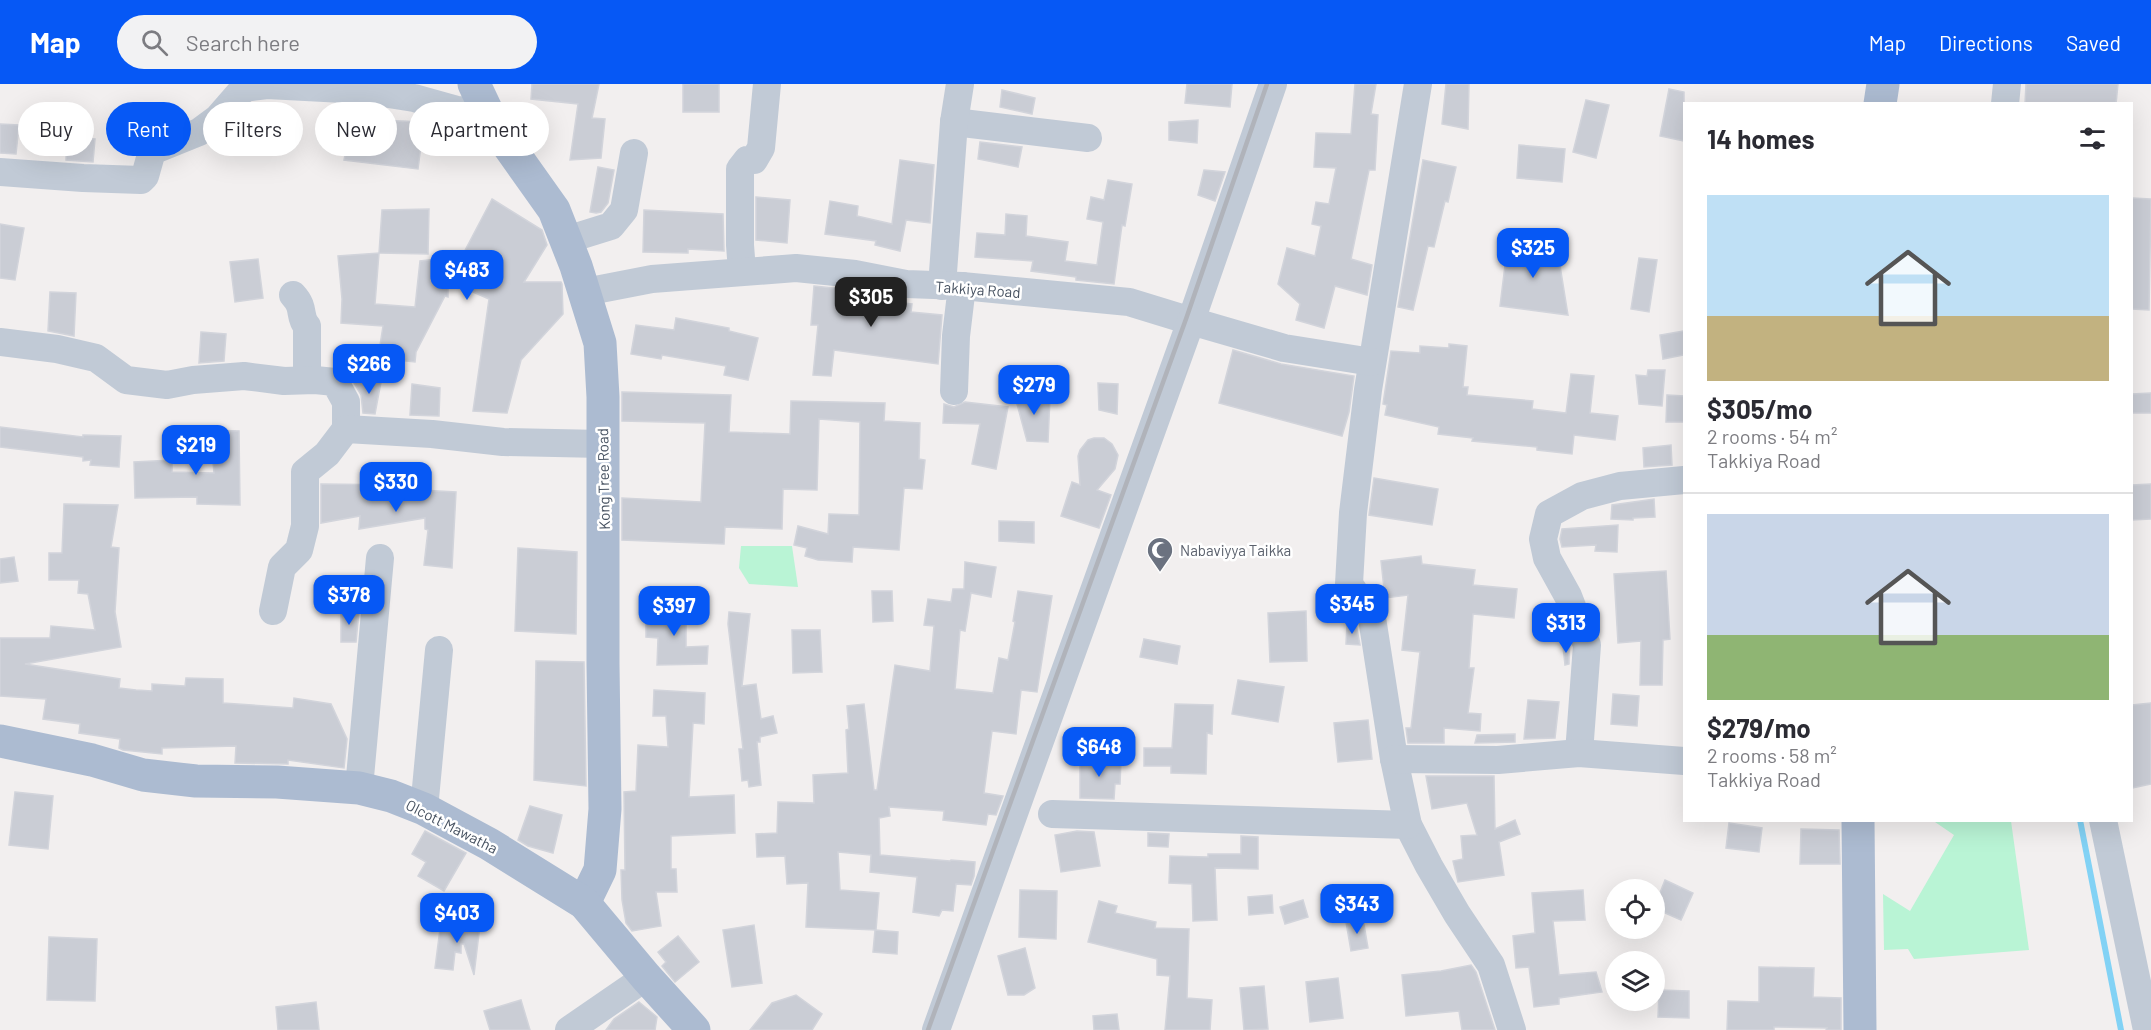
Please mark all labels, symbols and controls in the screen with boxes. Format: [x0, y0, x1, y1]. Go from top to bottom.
search box [117, 15, 537, 69]
text: Map [30, 25, 81, 59]
icon: search [138, 26, 171, 59]
text: Search here [186, 29, 300, 55]
text: Map [1869, 30, 1906, 55]
text: Directions [1939, 30, 2033, 55]
text: Saved [2066, 30, 2121, 55]
chip: Buy [18, 102, 94, 156]
chip: Rent [106, 102, 191, 156]
chip: Filters [203, 102, 303, 156]
chip: New [315, 102, 397, 156]
chip: Apartment [409, 102, 549, 156]
icon: filters [2076, 122, 2109, 155]
text: 14 homes [1707, 123, 1814, 154]
pin: $325 [1497, 228, 1569, 279]
icon: home [1854, 234, 1962, 342]
text: $325 [1511, 235, 1555, 259]
pin: $483 [431, 250, 503, 301]
text: $483 [444, 257, 490, 281]
pin: $305 [835, 277, 907, 328]
street label: Takkiya Road [935, 277, 1021, 301]
text: $305 [849, 284, 893, 308]
pin: $266 [333, 344, 405, 395]
text: $266 [347, 351, 391, 375]
pin: $279 [998, 365, 1070, 416]
text: $279 [1012, 372, 1056, 396]
text: $305/mo [1707, 393, 1812, 424]
text: 2 rooms · 54 m² [1707, 424, 1837, 448]
pin: $219 [160, 425, 232, 476]
street label: Kong Tree Road [593, 428, 613, 530]
text: $219 [176, 432, 216, 456]
text: Takkiya Road [1707, 448, 1821, 472]
pin: $330 [360, 462, 432, 513]
text: $330 [374, 469, 418, 493]
mosque icon: Nabaviyya Taikka [1145, 535, 1175, 573]
place label: Nabaviyya Taikka [1180, 541, 1291, 559]
icon: home [1854, 553, 1962, 661]
pin: $378 [313, 575, 385, 626]
text: $378 [328, 582, 370, 606]
pin: $345 [1316, 584, 1388, 635]
pin: $397 [638, 586, 710, 637]
text: $345 [1329, 591, 1375, 615]
text: $397 [653, 593, 695, 617]
pin: $313 [1530, 603, 1602, 654]
text: $313 [1546, 610, 1586, 634]
text: $279/mo [1707, 712, 1811, 743]
pin: $648 [1063, 727, 1135, 778]
text: $648 [1076, 734, 1122, 758]
text: 2 rooms · 58 m² [1707, 743, 1837, 767]
text: Takkiya Road [1707, 767, 1821, 791]
street label: Olcott Mawatha [403, 795, 501, 857]
map controls [1605, 879, 1665, 1011]
button: locate [1605, 879, 1665, 939]
pin: $343 [1321, 884, 1393, 935]
text: $343 [1334, 891, 1380, 915]
pin: $403 [421, 893, 493, 944]
text: $403 [434, 900, 480, 924]
button: layers [1605, 951, 1665, 1011]

